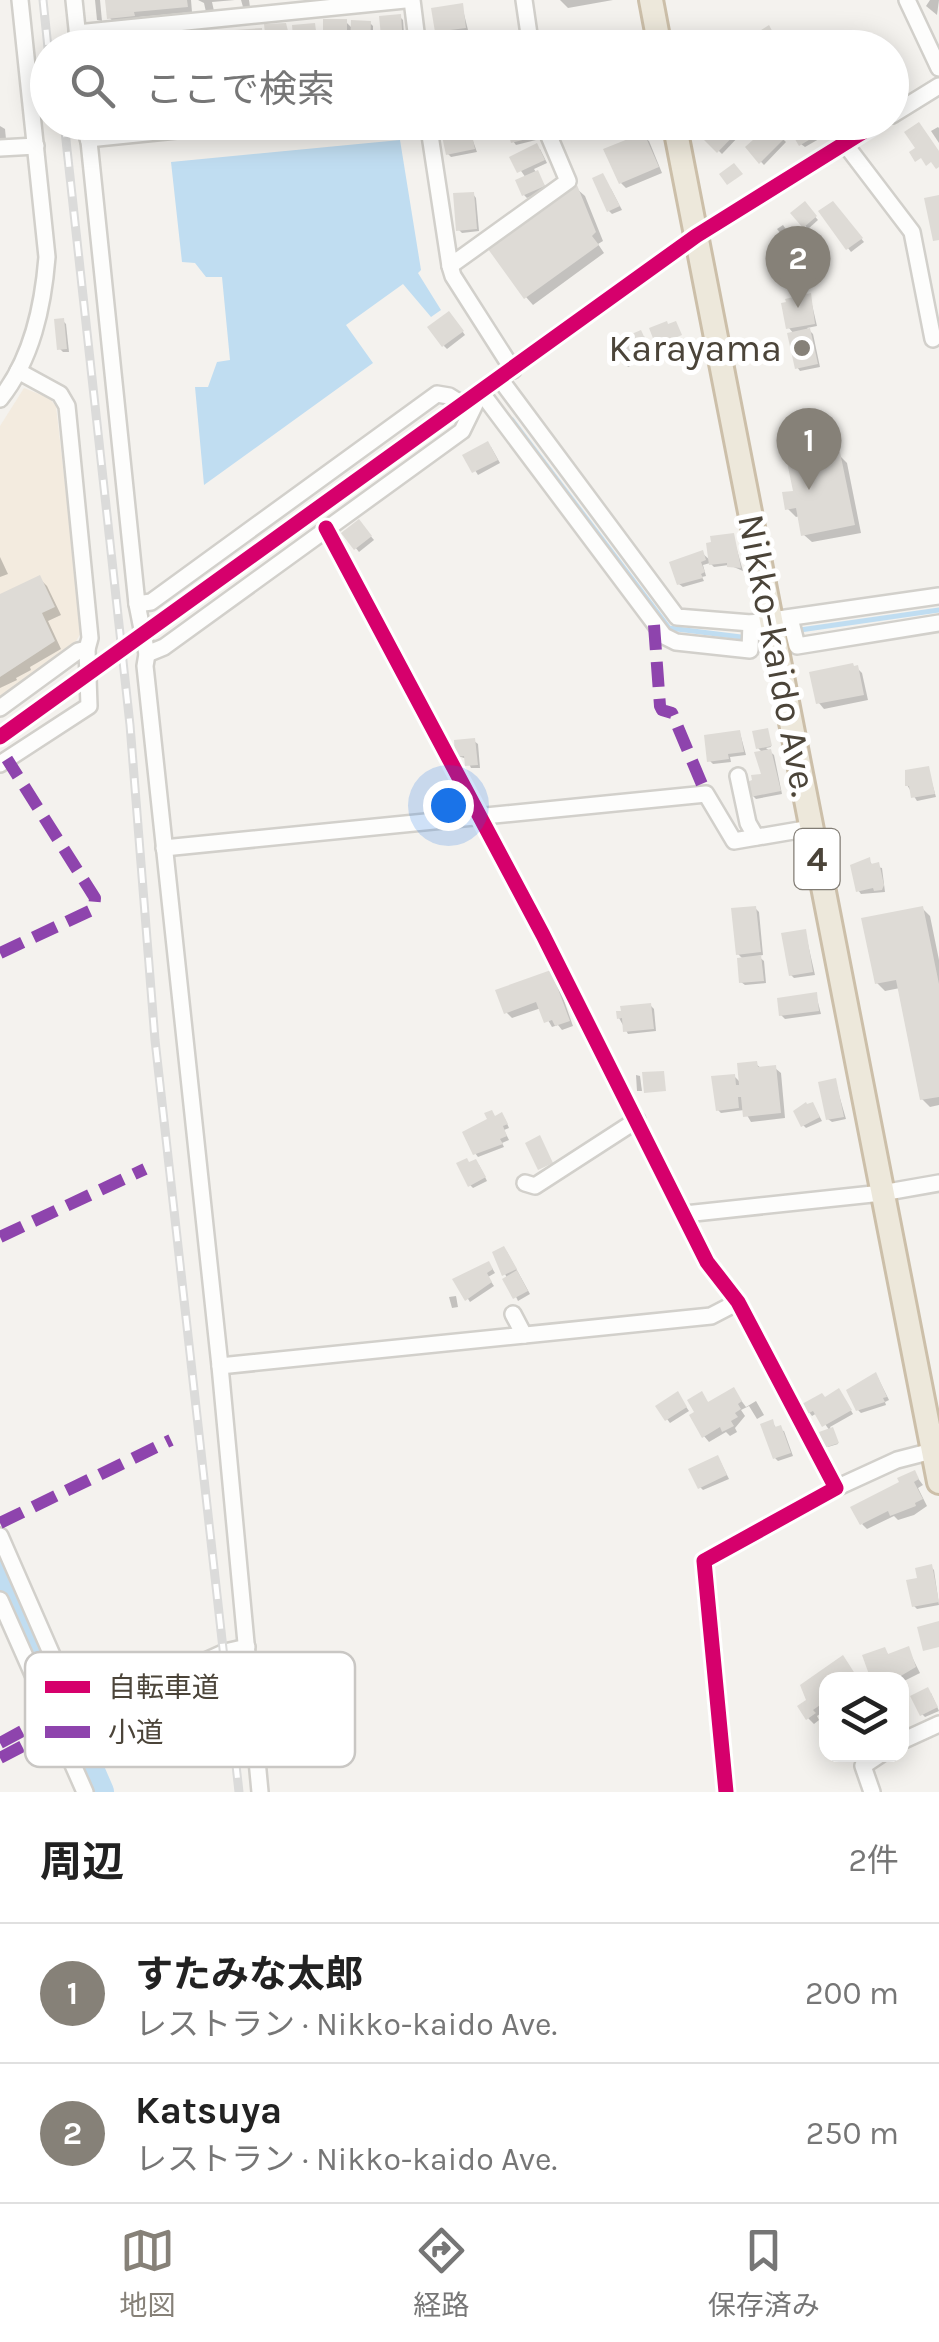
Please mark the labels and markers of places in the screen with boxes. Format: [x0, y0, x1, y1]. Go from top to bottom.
pin: 2 [766, 226, 830, 308]
place label: Karayama [608, 326, 782, 371]
marker: Karayama [791, 337, 813, 359]
pin: 1 [776, 408, 842, 490]

